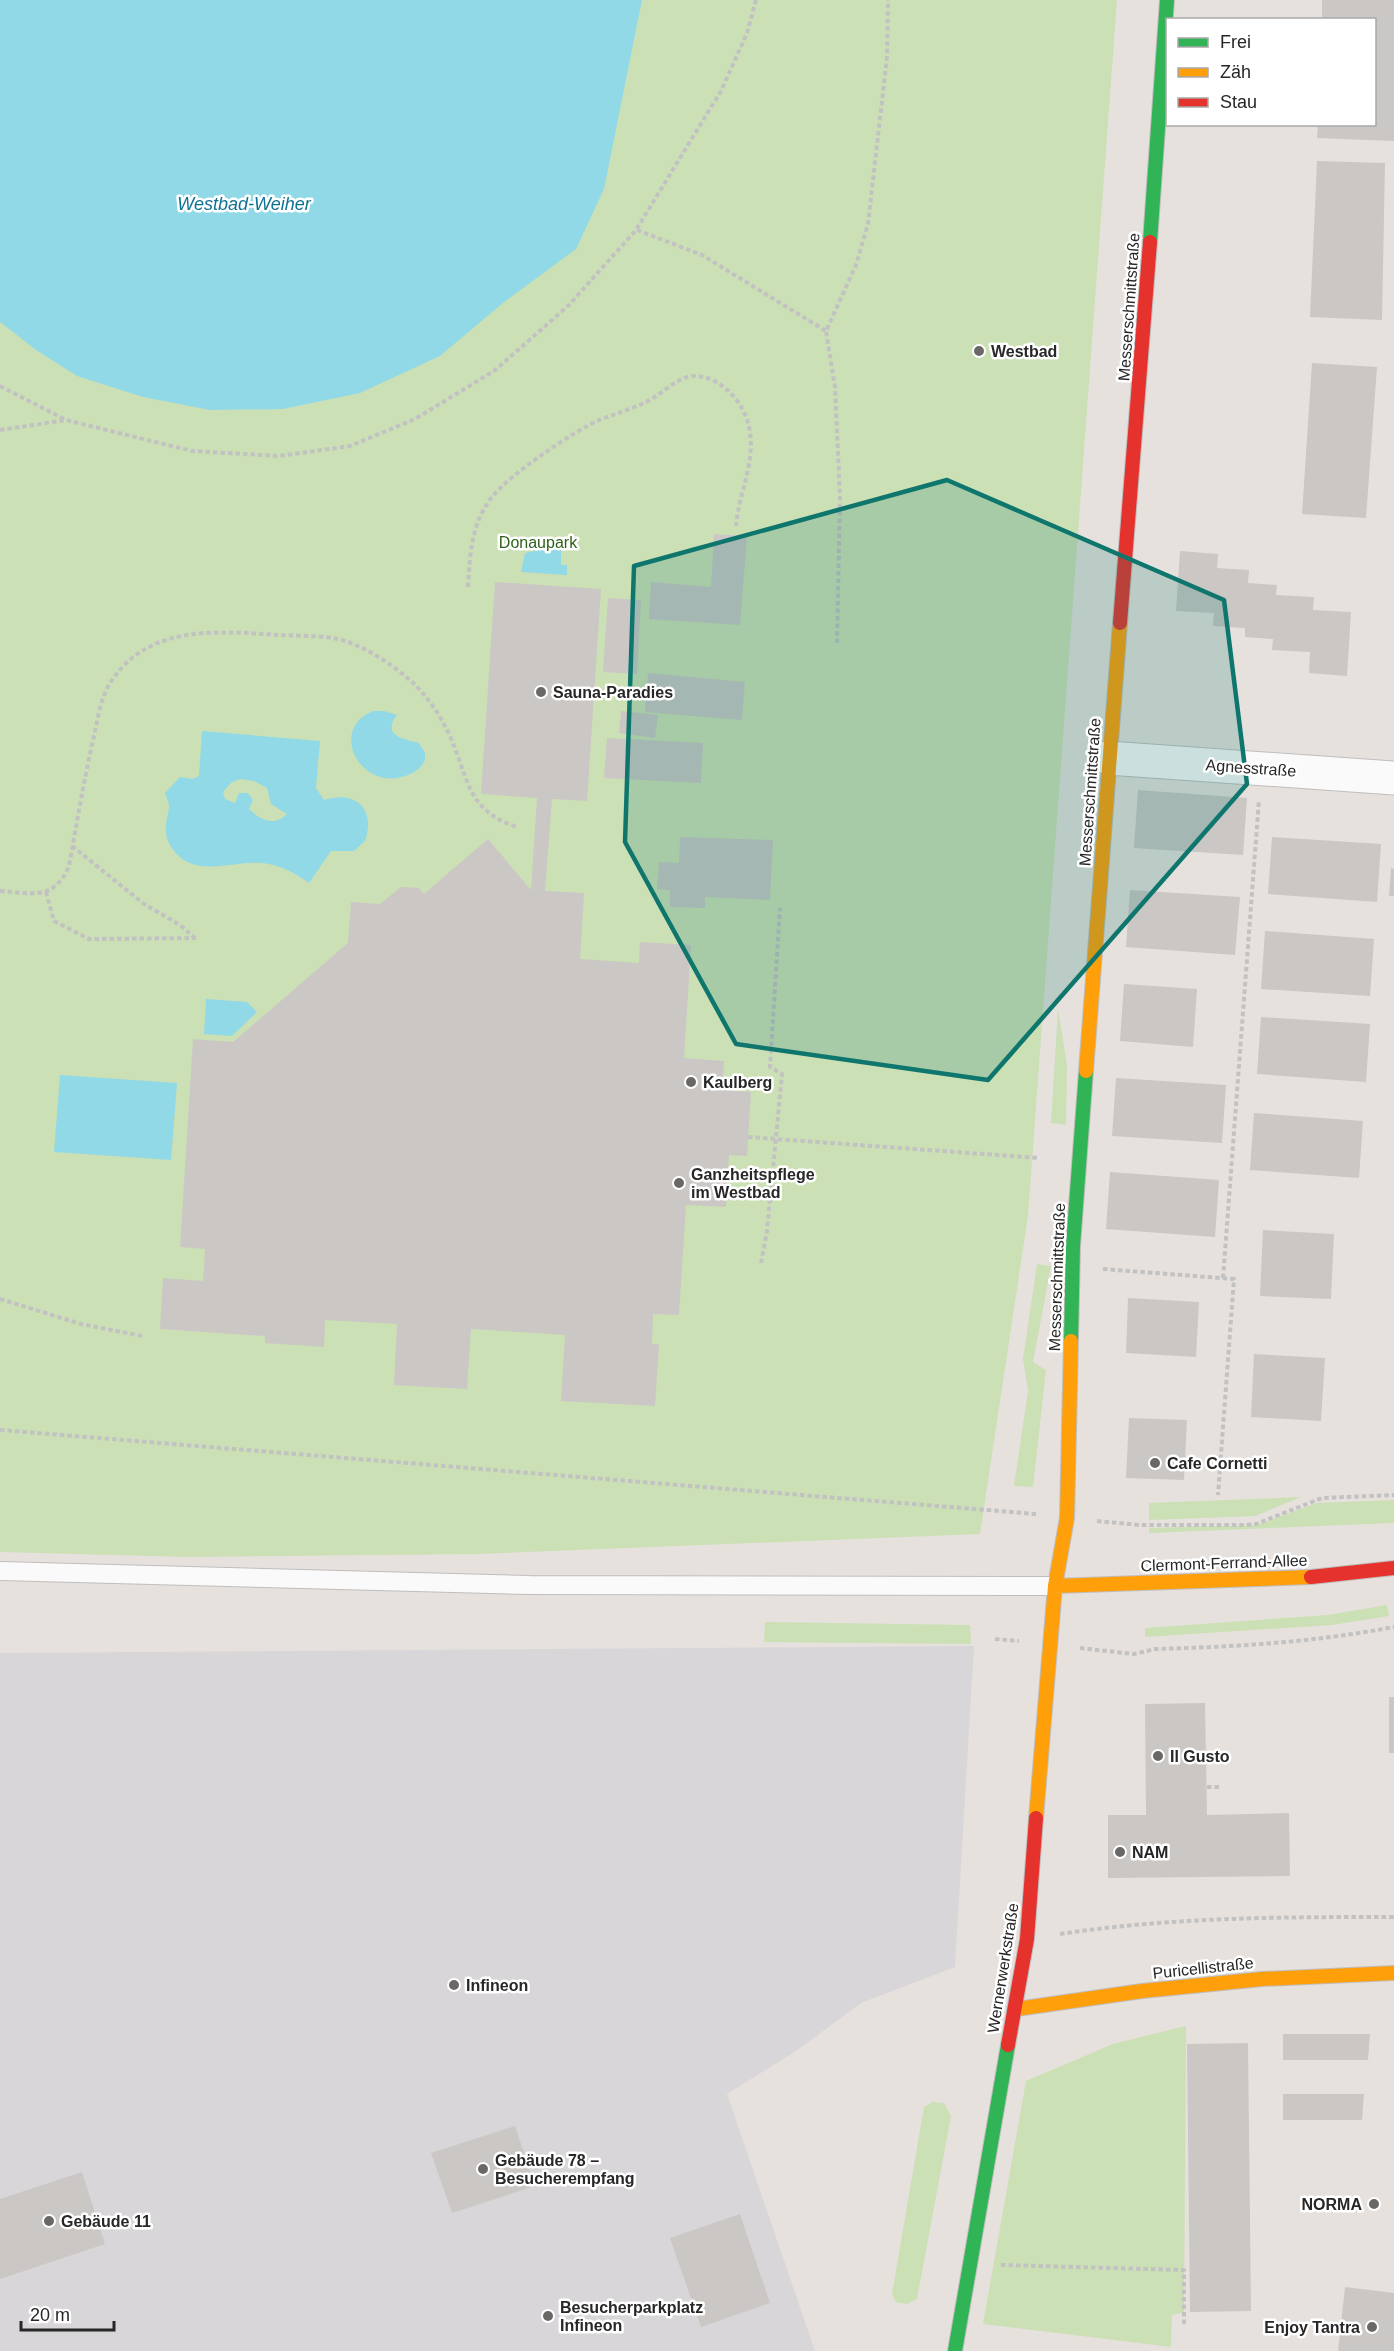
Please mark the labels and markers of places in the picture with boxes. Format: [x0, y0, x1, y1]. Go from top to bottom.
place label: Westbad [991, 343, 1057, 360]
marker: Westbad [972, 344, 986, 358]
place label: Sauna-Paradies [553, 684, 673, 701]
marker: Sauna-Paradies [534, 685, 548, 699]
place label: Kaulberg [703, 1074, 772, 1091]
marker: Kaulberg [684, 1075, 698, 1089]
place label: Ganzheitspflege im Westbad [691, 1166, 815, 1201]
marker: Ganzheitspflege im Westbad [672, 1176, 686, 1190]
place label: Cafe Cornetti [1167, 1455, 1267, 1472]
marker: Cafe Cornetti [1148, 1456, 1162, 1470]
place label: Il Gusto [1170, 1748, 1230, 1765]
marker: Il Gusto [1151, 1749, 1165, 1763]
place label: NAM [1132, 1844, 1168, 1861]
marker: NAM [1113, 1845, 1127, 1859]
place label: Infineon [466, 1977, 528, 1994]
marker: Infineon [447, 1978, 461, 1992]
place label: Gebäude 78 – Besucherempfang [495, 2152, 635, 2187]
marker: Gebäude 78 – Besucherempfang [476, 2162, 490, 2176]
place label: NORMA [1302, 2196, 1362, 2213]
marker: NORMA [1367, 2197, 1381, 2211]
place label: Gebäude 11 [61, 2213, 151, 2230]
marker: Gebäude 11 [42, 2214, 56, 2228]
place label: Besucherparkplatz Infineon [560, 2299, 703, 2334]
marker: Besucherparkplatz Infineon [541, 2309, 555, 2323]
place label: Enjoy Tantra [1264, 2319, 1360, 2336]
marker: Enjoy Tantra [1365, 2320, 1379, 2334]

